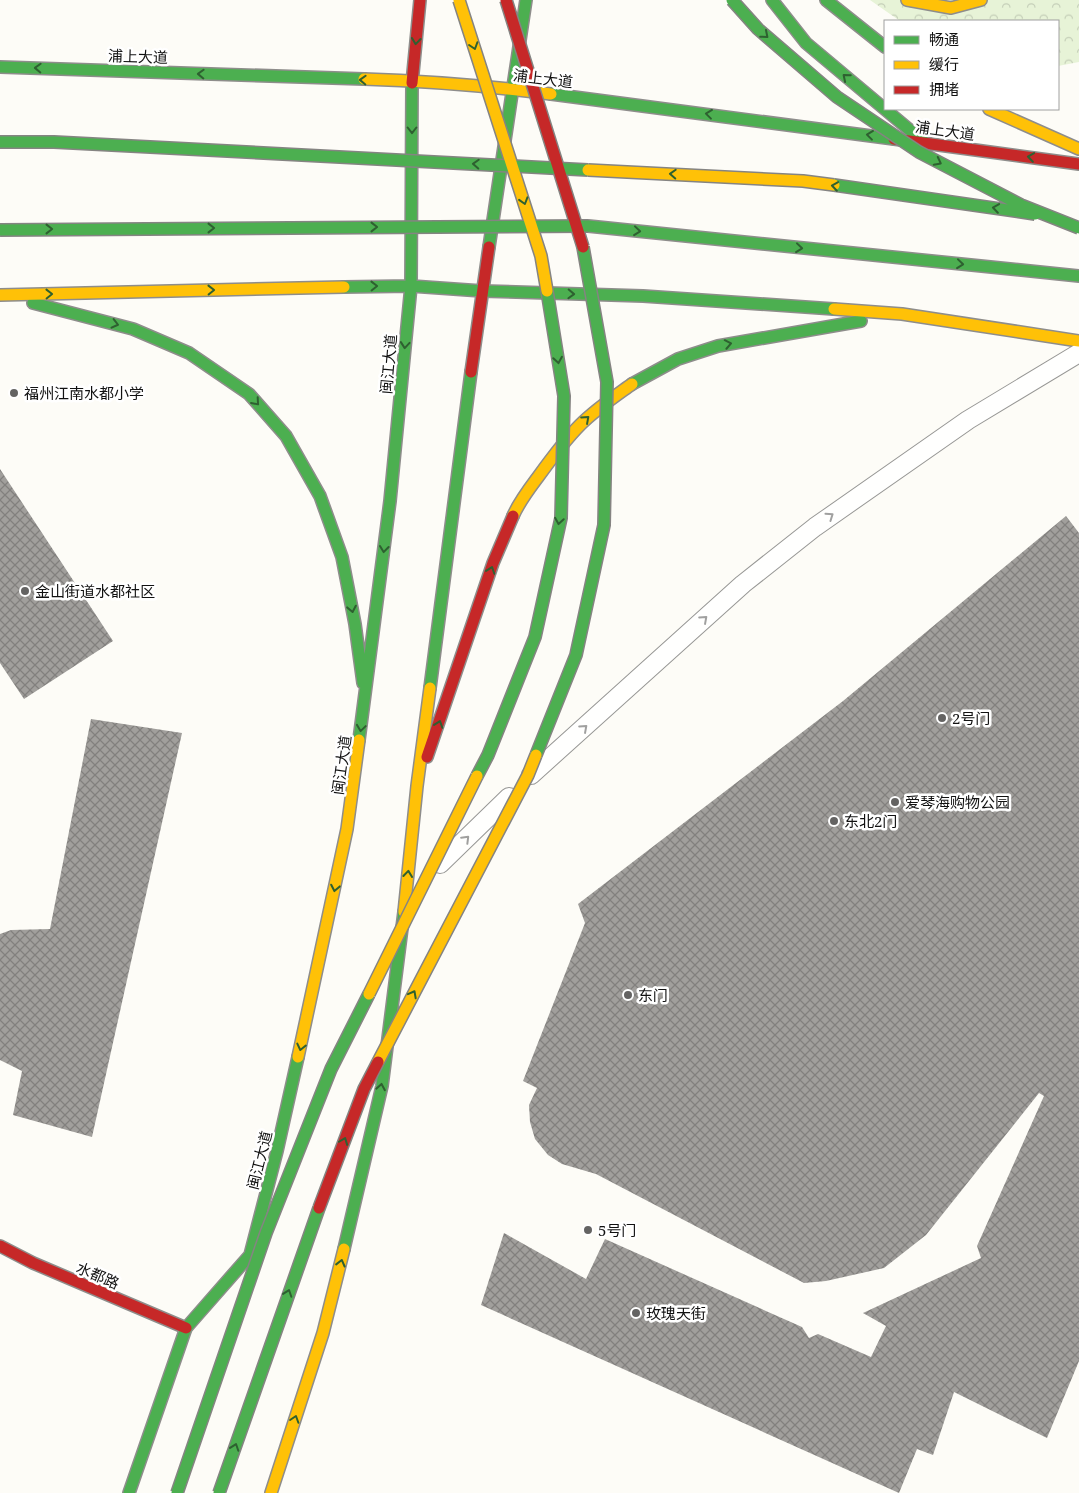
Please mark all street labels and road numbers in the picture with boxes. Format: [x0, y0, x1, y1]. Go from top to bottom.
street label: 浦上大道 [108, 45, 168, 67]
street label: 浦上大道 [512, 64, 574, 92]
street label: 浦上大道 [914, 116, 976, 144]
street label: 闽江大道 [375, 333, 401, 395]
street label: 闽江大道 [327, 734, 355, 796]
street label: 闽江大道 [242, 1128, 276, 1192]
street label: 水都路 [73, 1257, 123, 1293]

